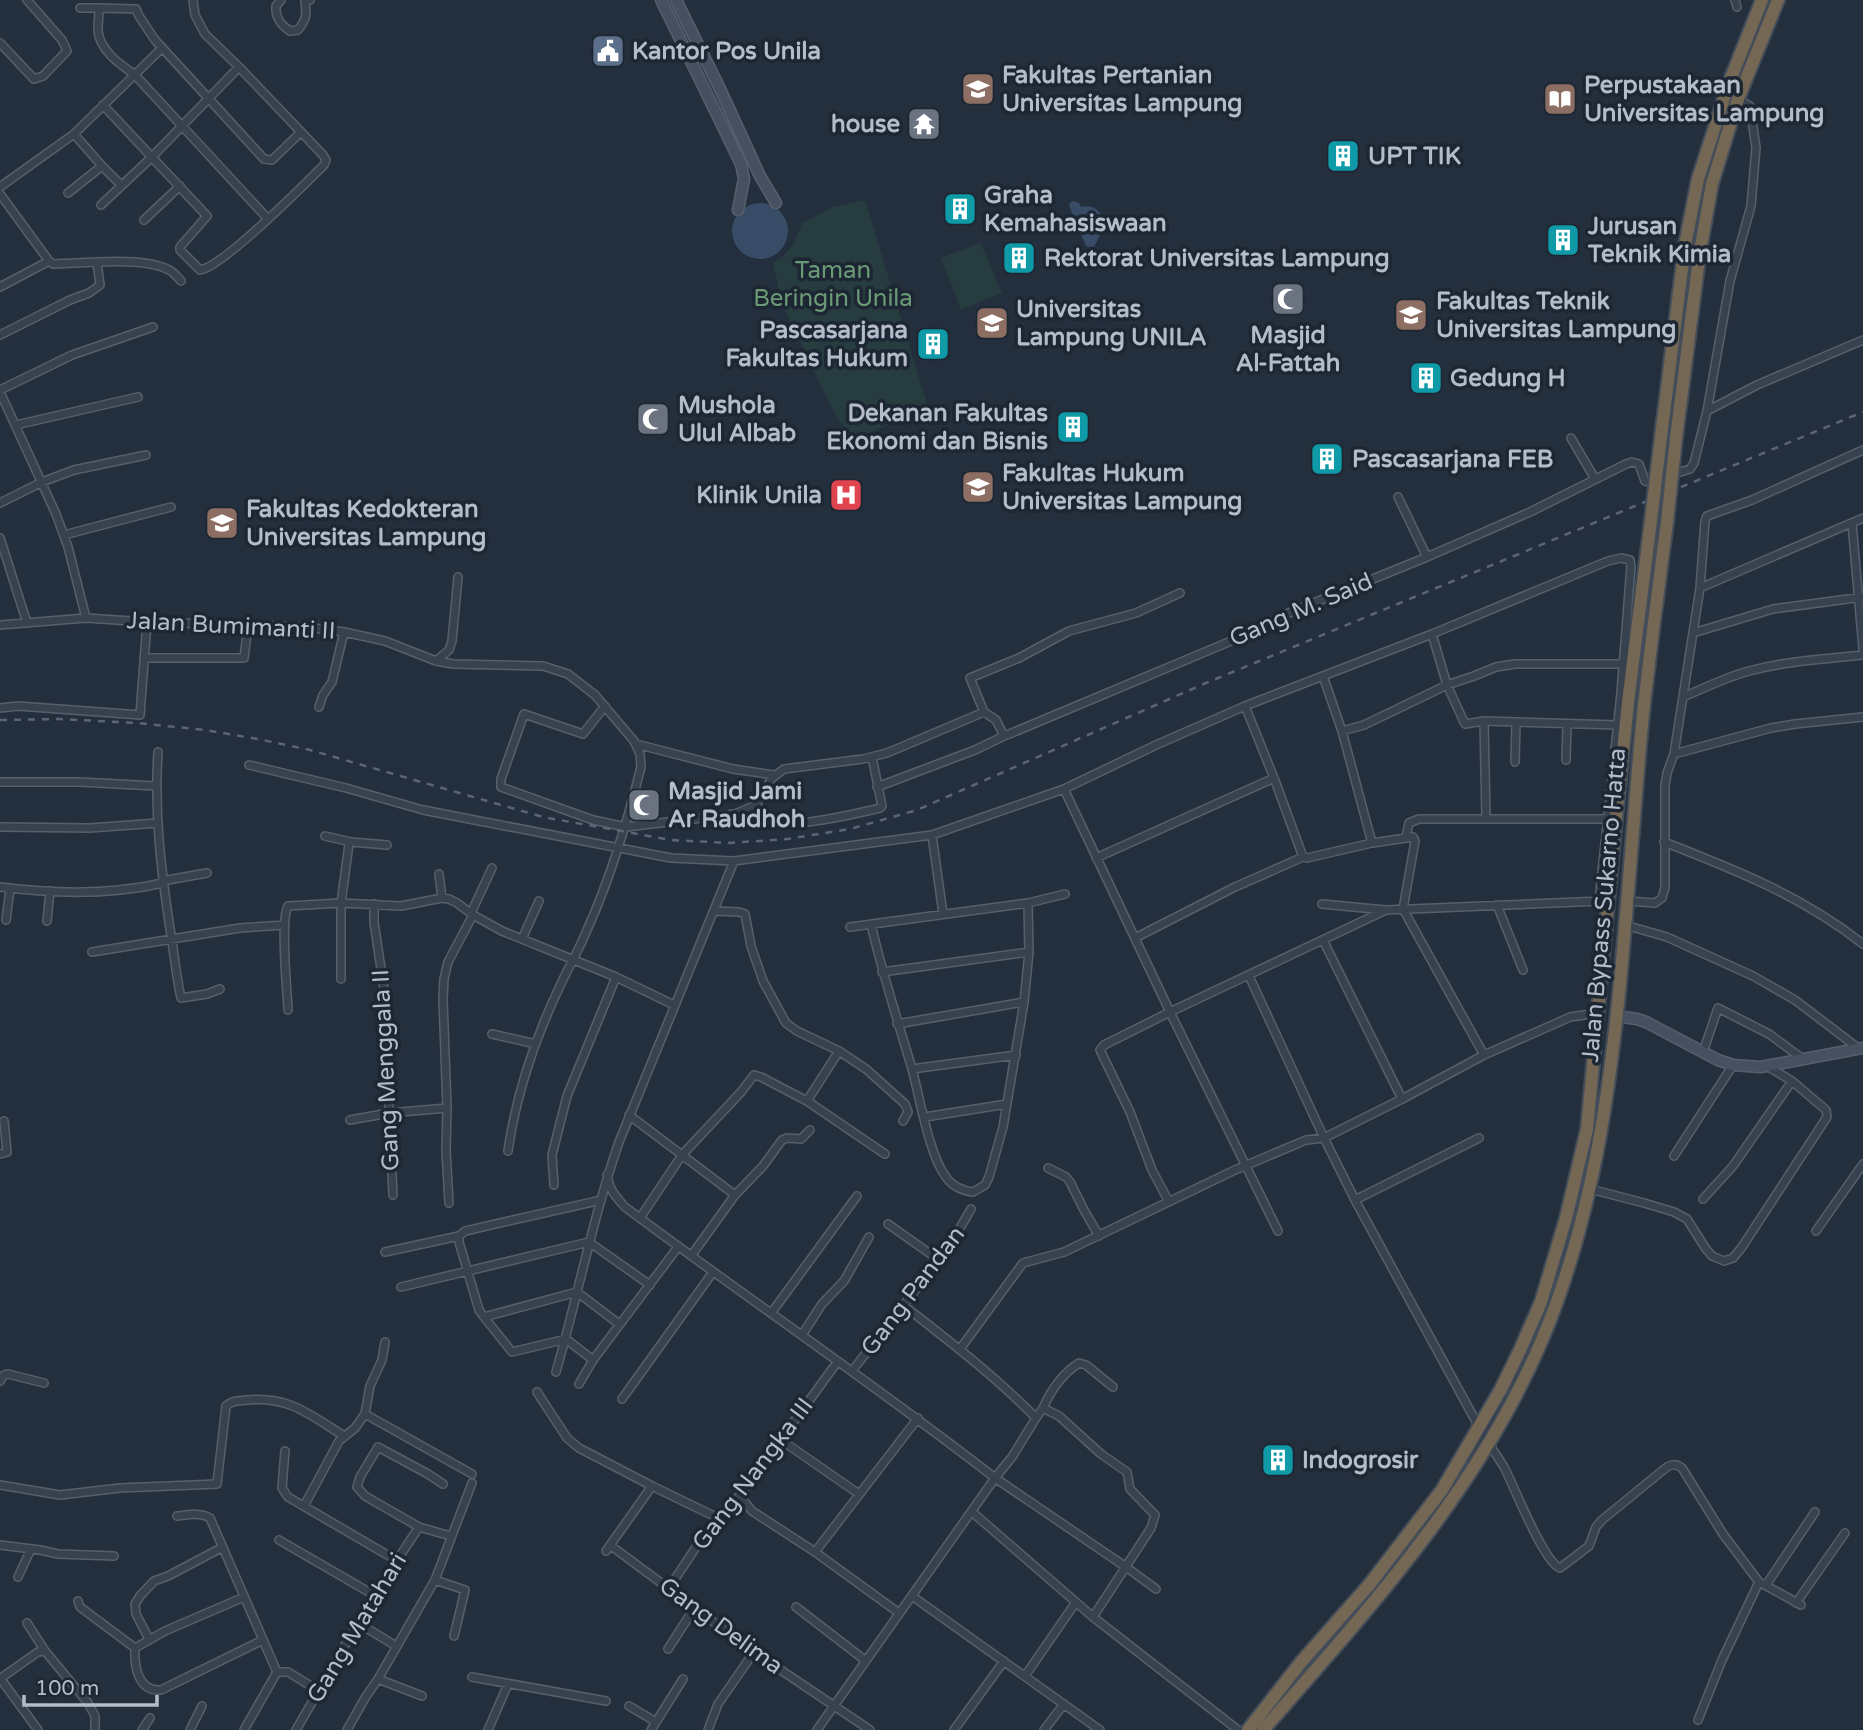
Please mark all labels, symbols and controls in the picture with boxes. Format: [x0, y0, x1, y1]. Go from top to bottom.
public building icon: Kantor Pos Unila [589, 32, 627, 70]
place label: Kantor Pos Unila [632, 37, 821, 66]
place label: Fakultas Pertanian Universitas Lampung [1002, 61, 1242, 118]
school or university icon: Fakultas Pertanian Universitas Lampung [959, 70, 997, 108]
place label: Perpustakaan Universitas Lampung [1584, 71, 1824, 128]
library icon: Perpustakaan Universitas Lampung [1541, 80, 1579, 118]
temple icon: house [905, 105, 943, 143]
place label: house [831, 110, 900, 139]
building icon: UPT TIK [1324, 137, 1362, 175]
place label: UPT TIK [1368, 142, 1461, 171]
place label: Graha Kemahasiswaan [984, 181, 1167, 238]
building icon: Graha Kemahasiswaan [941, 190, 979, 228]
place label: Jurusan Teknik Kimia [1587, 212, 1731, 269]
building icon: Jurusan Teknik Kimia [1544, 221, 1582, 259]
building icon: Rektorat Universitas Lampung [1000, 239, 1038, 277]
place label: Rektorat Universitas Lampung [1044, 244, 1390, 273]
park label: Taman Beringin Unila [753, 256, 913, 313]
mosque icon: Masjid Al-Fattah [1269, 280, 1307, 318]
place label: Fakultas Teknik Universitas Lampung [1436, 287, 1676, 344]
place label: Universitas Lampung UNILA [1016, 295, 1207, 352]
school or university icon: Fakultas Teknik Universitas Lampung [1392, 296, 1430, 334]
school or university icon: Universitas Lampung UNILA [973, 304, 1011, 342]
place label: Pascasarjana Fakultas Hukum [726, 316, 908, 373]
place label: Masjid Al-Fattah [1236, 321, 1340, 378]
building icon: Pascasarjana Fakultas Hukum [914, 325, 952, 363]
building icon: Gedung H [1407, 359, 1445, 397]
place label: Gedung H [1450, 364, 1566, 393]
place label: Mushola Ulul Albab [678, 391, 796, 448]
place label: Dekanan Fakultas Ekonomi dan Bisnis [826, 399, 1048, 456]
mosque icon: Mushola Ulul Albab [634, 400, 672, 438]
building icon: Dekanan Fakultas Ekonomi dan Bisnis [1054, 408, 1092, 446]
building icon: Pascasarjana FEB [1308, 440, 1346, 478]
place label: Pascasarjana FEB [1352, 445, 1553, 474]
place label: Fakultas Hukum Universitas Lampung [1002, 459, 1242, 516]
school or university icon: Fakultas Hukum Universitas Lampung [959, 468, 997, 506]
hospital icon: Klinik Unila [827, 476, 865, 514]
place label: Klinik Unila [696, 481, 822, 510]
place label: Fakultas Kedokteran Universitas Lampung [246, 495, 486, 552]
school or university icon: Fakultas Kedokteran Universitas Lampung [203, 504, 241, 542]
street label: Gang M. Said [1225, 567, 1377, 653]
street label: Jalan Bumimanti II [126, 606, 336, 646]
street label: Jalan Bypass Sukarno Hatta [1576, 747, 1632, 1063]
place label: Masjid Jami Ar Raudhoh [668, 777, 805, 834]
mosque icon: Masjid Jami Ar Raudhoh [625, 786, 663, 824]
street label: Gang Menggala II [366, 968, 406, 1172]
street label: Gang Pandan [855, 1221, 971, 1361]
street label: Gang Nangka III [686, 1392, 820, 1556]
building icon: Indogrosir [1259, 1441, 1297, 1479]
place label: Indogrosir [1302, 1446, 1419, 1475]
street label: Gang Matahari [301, 1548, 413, 1708]
street label: Gang Delima [653, 1571, 789, 1681]
scale bar [24, 1664, 158, 1708]
text: 100 m [35, 1676, 99, 1701]

